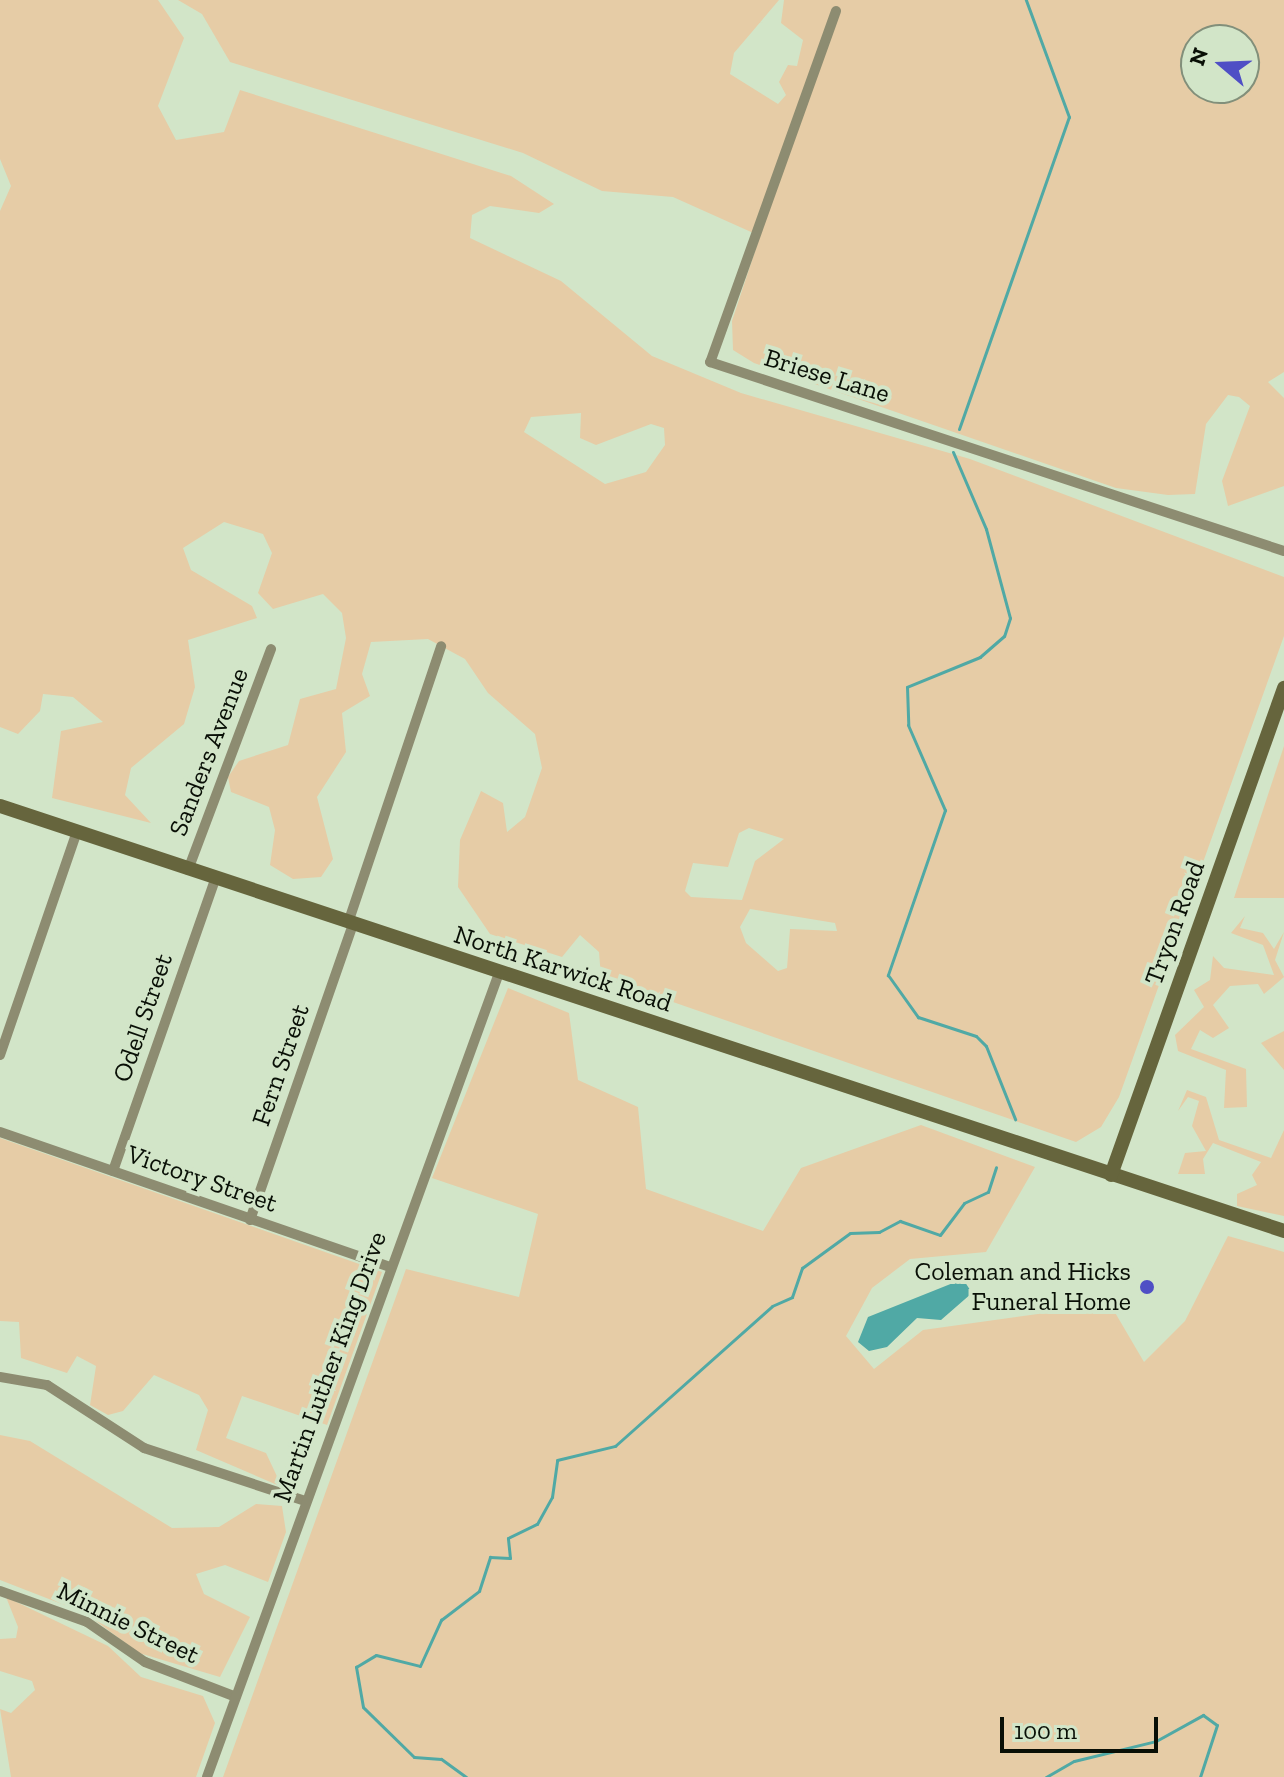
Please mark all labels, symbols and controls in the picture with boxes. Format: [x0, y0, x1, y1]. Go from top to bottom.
north arrow [1180, 24, 1260, 104]
text: N [1183, 44, 1214, 69]
street label: Briese Lane [761, 342, 893, 410]
street label: Sanders Avenue [162, 663, 256, 841]
street label: Tryon Road [1138, 857, 1212, 989]
street label: North Karwick Road [450, 919, 676, 1019]
street label: Odell Street [106, 950, 180, 1086]
street label: Fern Street [246, 1000, 316, 1130]
street label: Victory Street [123, 1139, 281, 1219]
street label: Martin Luther King Drive [266, 1227, 394, 1507]
place label: Coleman and Hicks Funeral Home [914, 1256, 1131, 1318]
marker: Coleman and Hicks Funeral Home [1138, 1278, 1156, 1296]
street label: Minnie Street [52, 1575, 204, 1671]
scale bar [1004, 1701, 1162, 1751]
text: 100 m [1014, 1716, 1077, 1745]

